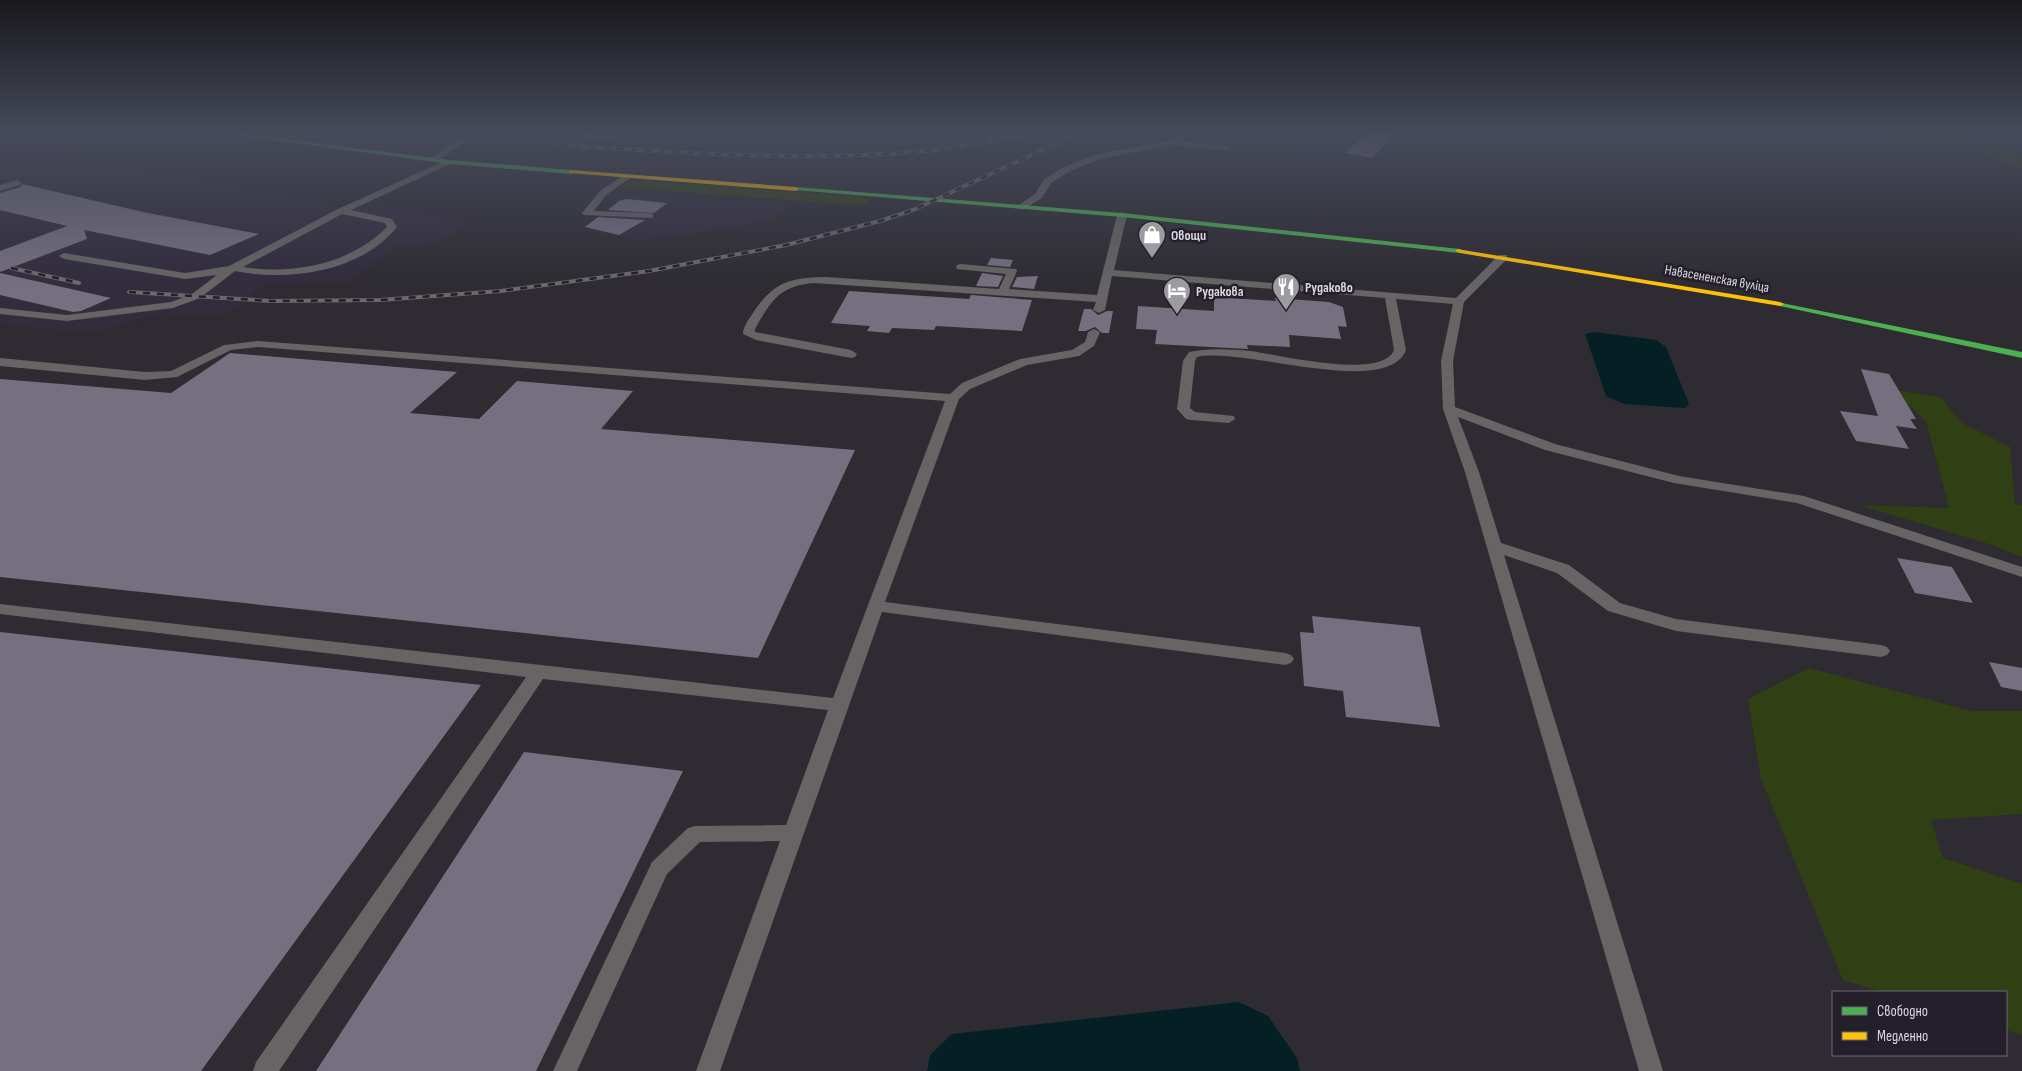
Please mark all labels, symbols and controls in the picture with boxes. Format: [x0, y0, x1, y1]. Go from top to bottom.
shop icon: Овощи [1137, 220, 1167, 259]
place label: Овощи [1171, 227, 1206, 244]
street label: Навасененская вуліца [1663, 261, 1771, 296]
restaurant icon: Рудаково [1271, 272, 1301, 311]
hotel icon: Рудакова [1162, 276, 1192, 315]
place label: Рудаково [1305, 279, 1353, 296]
place label: Рудакова [1196, 283, 1244, 300]
legend [1832, 991, 2007, 1056]
text: Свободно [1877, 1002, 1928, 1021]
text: Медленно [1877, 1027, 1928, 1046]

